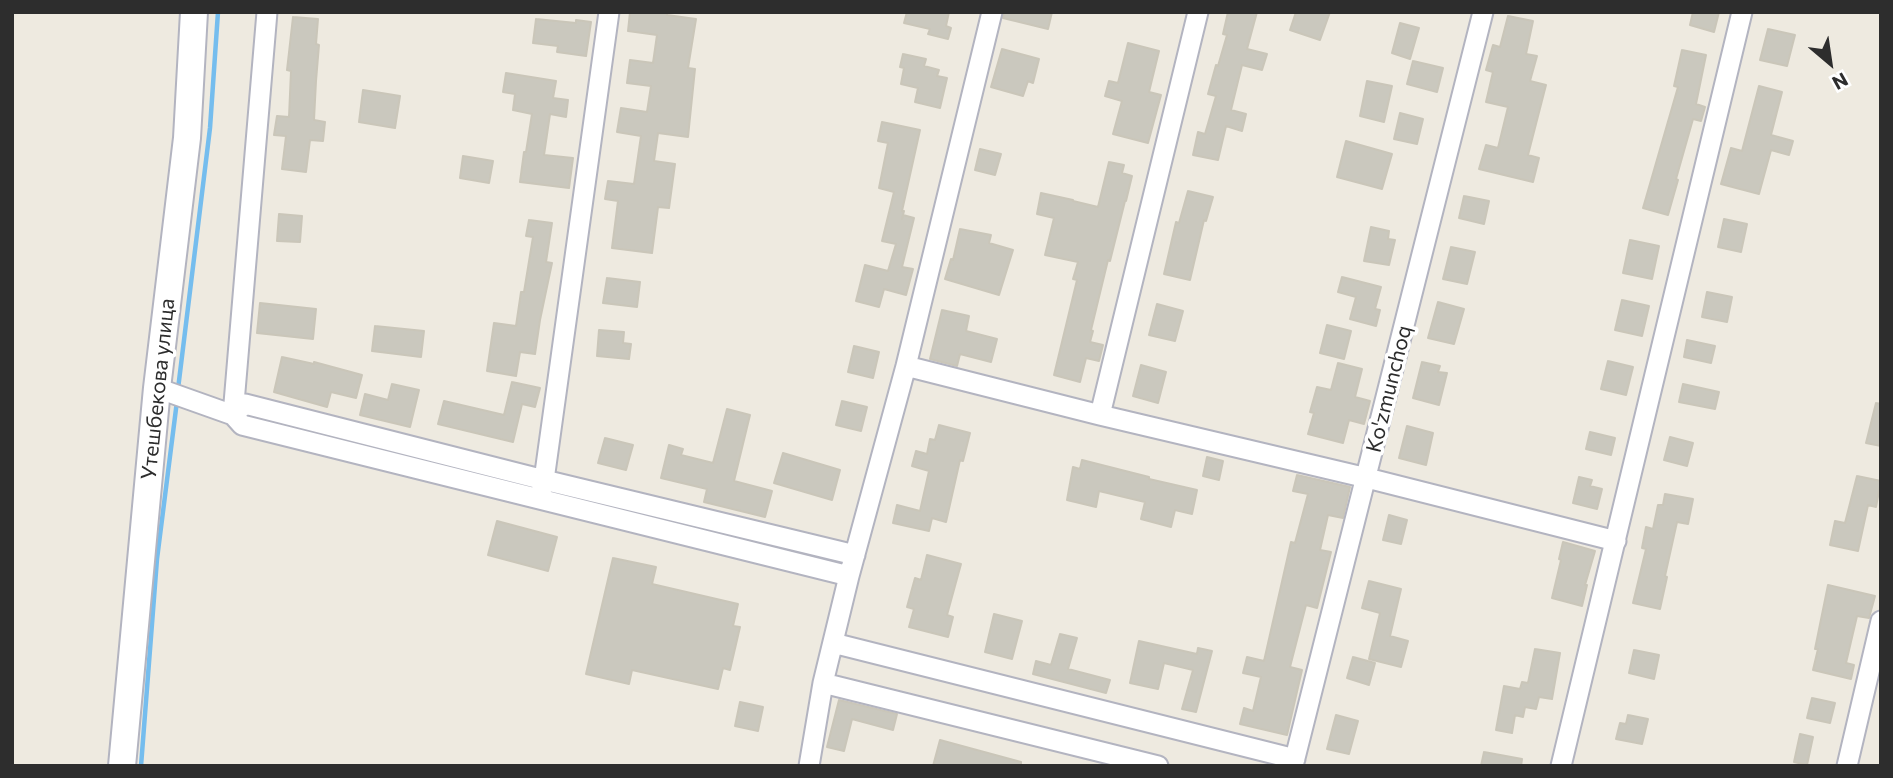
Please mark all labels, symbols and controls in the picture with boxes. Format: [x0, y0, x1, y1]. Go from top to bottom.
north arrow [1795, 28, 1865, 98]
text: N [1829, 68, 1852, 95]
street label: Утешбекова улица [136, 297, 180, 481]
street label: Ko'zmunchoq [1361, 323, 1417, 455]

